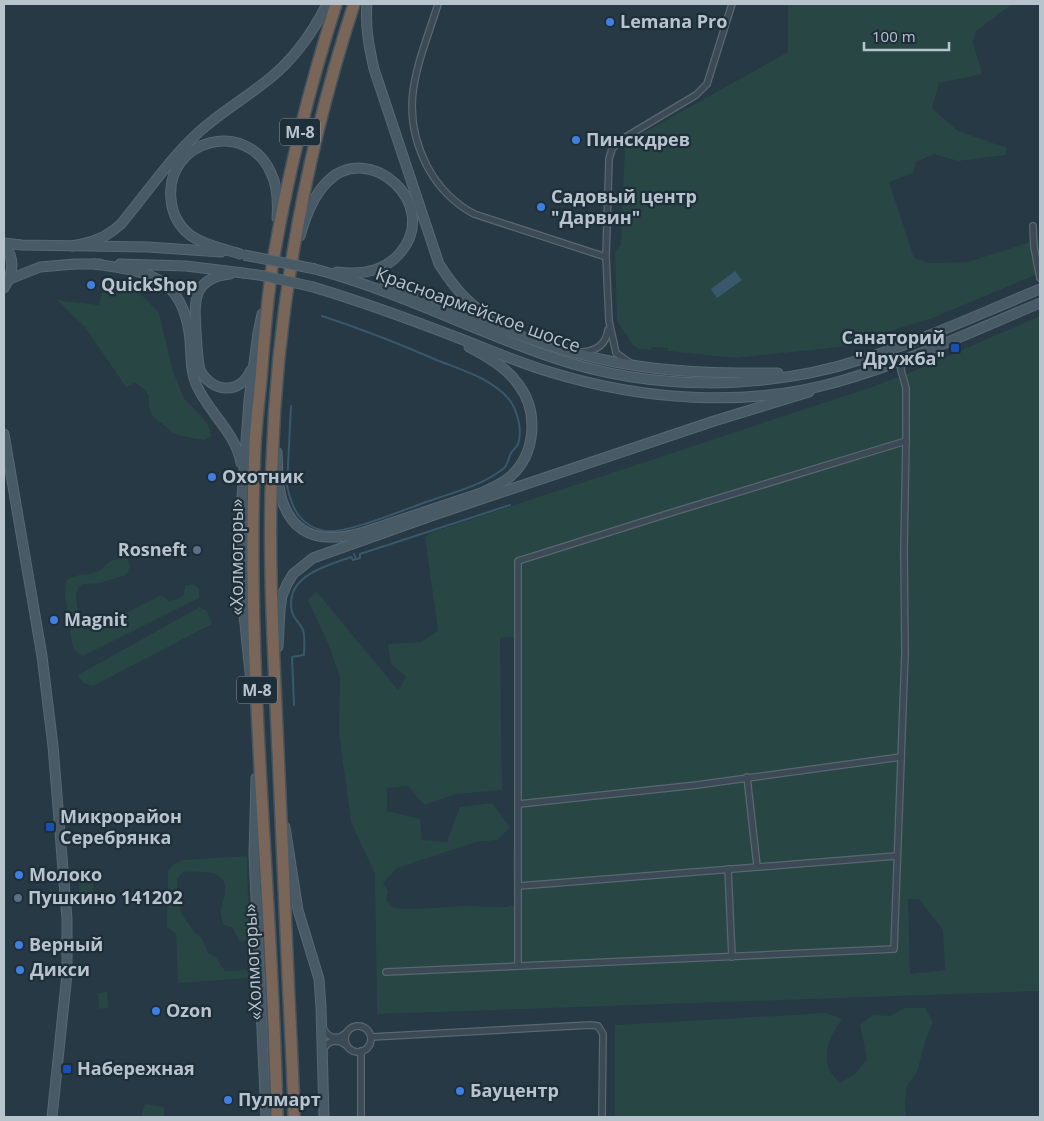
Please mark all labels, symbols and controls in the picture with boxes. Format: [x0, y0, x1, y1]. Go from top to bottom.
place label: Lemana Pro [620, 9, 727, 33]
marker: Lemana Pro [604, 16, 616, 28]
scale bar [864, 20, 949, 52]
text: 100 m [872, 26, 916, 46]
road number: М-8 [280, 118, 320, 146]
place label: Пинскдрев [586, 127, 690, 151]
marker: Пинскдрев [570, 134, 582, 146]
place label: Садовый центр "Дарвин" [551, 184, 697, 229]
marker: Садовый центр "Дарвин" [535, 201, 547, 213]
street label: Красноармейское шоссе [373, 261, 584, 357]
place label: QuickShop [101, 272, 197, 296]
marker: QuickShop [85, 279, 97, 291]
place label: Санаторий "Дружба" [841, 325, 945, 370]
marker: Санаторий "Дружба" [949, 342, 961, 354]
place label: Охотник [222, 464, 305, 488]
marker: Охотник [206, 471, 218, 483]
street label: «Холмогоры» [224, 499, 248, 615]
place label: Rosneft [118, 537, 187, 561]
marker: Rosneft [191, 544, 203, 556]
place label: Magnit [64, 607, 127, 631]
marker: Magnit [48, 614, 60, 626]
road number: М-8 [237, 676, 277, 704]
place label: Микрорайон Серебрянка [60, 804, 182, 849]
marker: Микрорайон Серебрянка [44, 821, 56, 833]
place label: Молоко [29, 862, 102, 886]
marker: Молоко [13, 869, 25, 881]
place label: Пушкино 141202 [28, 885, 183, 909]
marker: Пушкино 141202 [12, 892, 24, 904]
street label: «Холмогоры» [237, 903, 267, 1021]
place label: Верный [29, 932, 103, 956]
marker: Верный [13, 939, 25, 951]
place label: Дикси [30, 957, 90, 981]
marker: Дикси [14, 964, 26, 976]
place label: Ozon [166, 998, 212, 1022]
marker: Ozon [150, 1005, 162, 1017]
place label: Набережная [77, 1056, 195, 1080]
marker: Набережная [61, 1063, 73, 1075]
place label: Бауцентр [470, 1078, 559, 1102]
marker: Бауцентр [454, 1085, 466, 1097]
place label: Пулмарт [238, 1087, 321, 1111]
marker: Пулмарт [222, 1094, 234, 1106]

